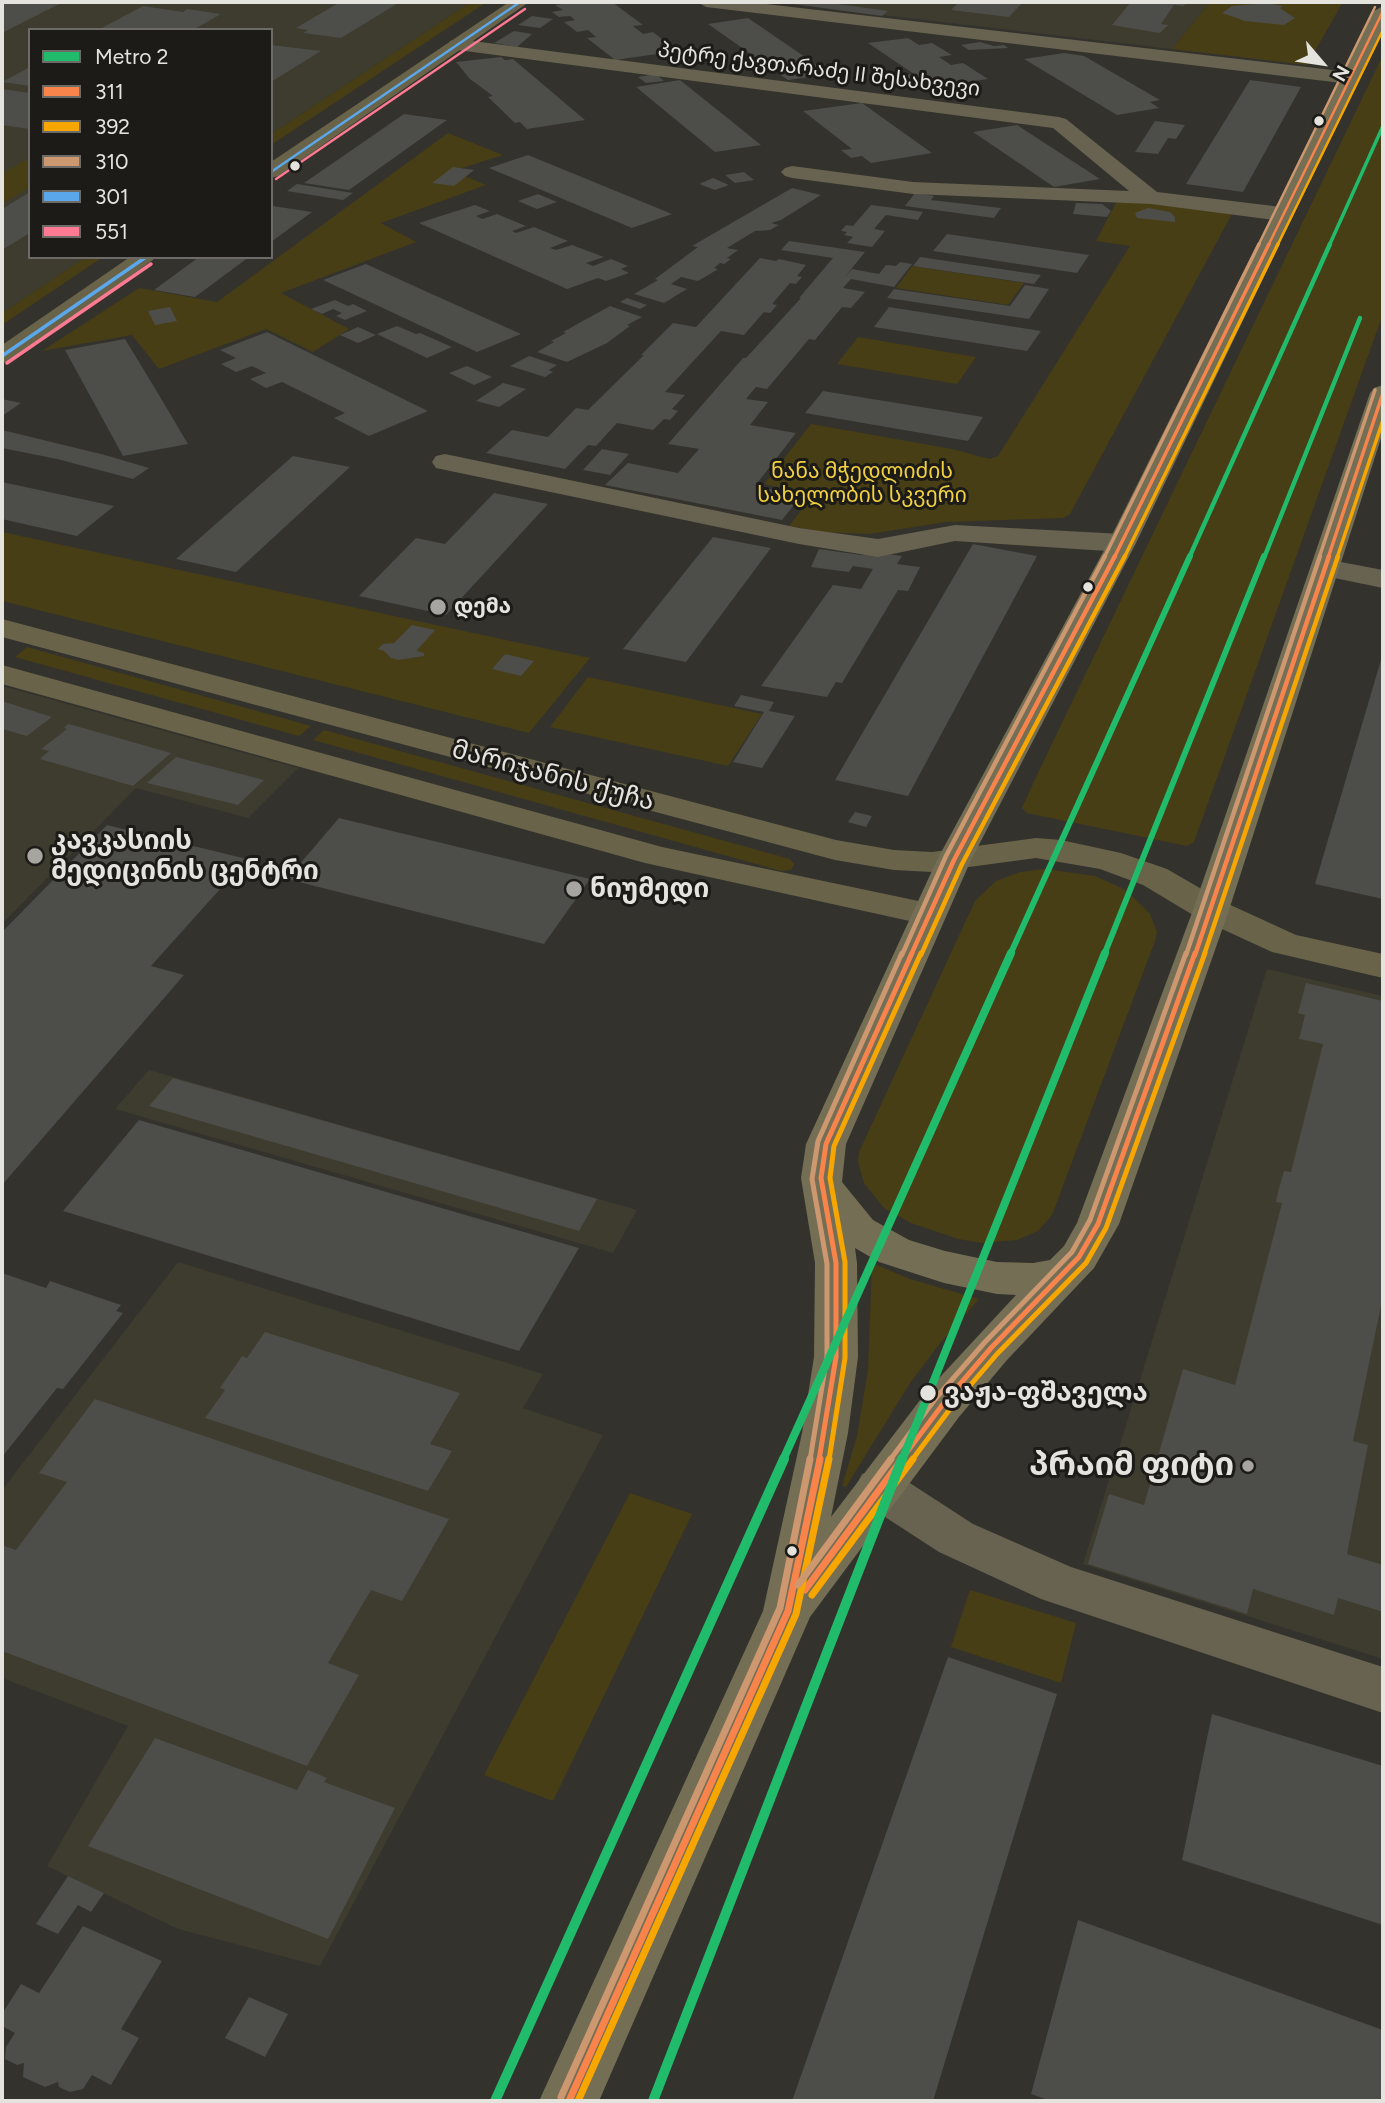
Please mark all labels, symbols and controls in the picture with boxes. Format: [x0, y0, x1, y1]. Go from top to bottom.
legend [28, 28, 273, 259]
north arrow [1287, 28, 1357, 98]
street label: პეტრე ქავთარაძე II შესახვევი [657, 38, 981, 102]
text: Metro 2 [95, 44, 168, 69]
text: N [1327, 61, 1354, 85]
text: 311 [95, 79, 124, 104]
text: 392 [95, 114, 130, 139]
unlabelled marker [1312, 114, 1326, 128]
text: 310 [95, 149, 129, 174]
unlabelled marker [288, 159, 302, 173]
text: 301 [95, 184, 129, 209]
text: 551 [95, 219, 128, 244]
park label: ნანა მჭედლიძის სახელობის სკვერი [757, 459, 967, 509]
unlabelled marker [1081, 580, 1095, 594]
place label: დემა [454, 594, 511, 620]
marker: დემა [428, 597, 448, 617]
street label: მარიჯანის ქუჩა [448, 734, 658, 818]
place label: კავკასიის მედიცინის ცენტრი [51, 825, 319, 886]
marker: კავკასიის მედიცინის ცენტრი [25, 846, 45, 866]
place label: ნიუმედი [590, 873, 709, 905]
marker: ნიუმედი [564, 879, 584, 899]
place label: ვაჟა-ფშაველა [944, 1377, 1148, 1409]
marker: ვაჟა-ფშაველა [918, 1383, 938, 1403]
place label: პრაიმ ფიტი [1029, 1447, 1234, 1485]
marker: პრაიმ ფიტი [1240, 1458, 1256, 1474]
unlabelled marker [785, 1544, 799, 1558]

